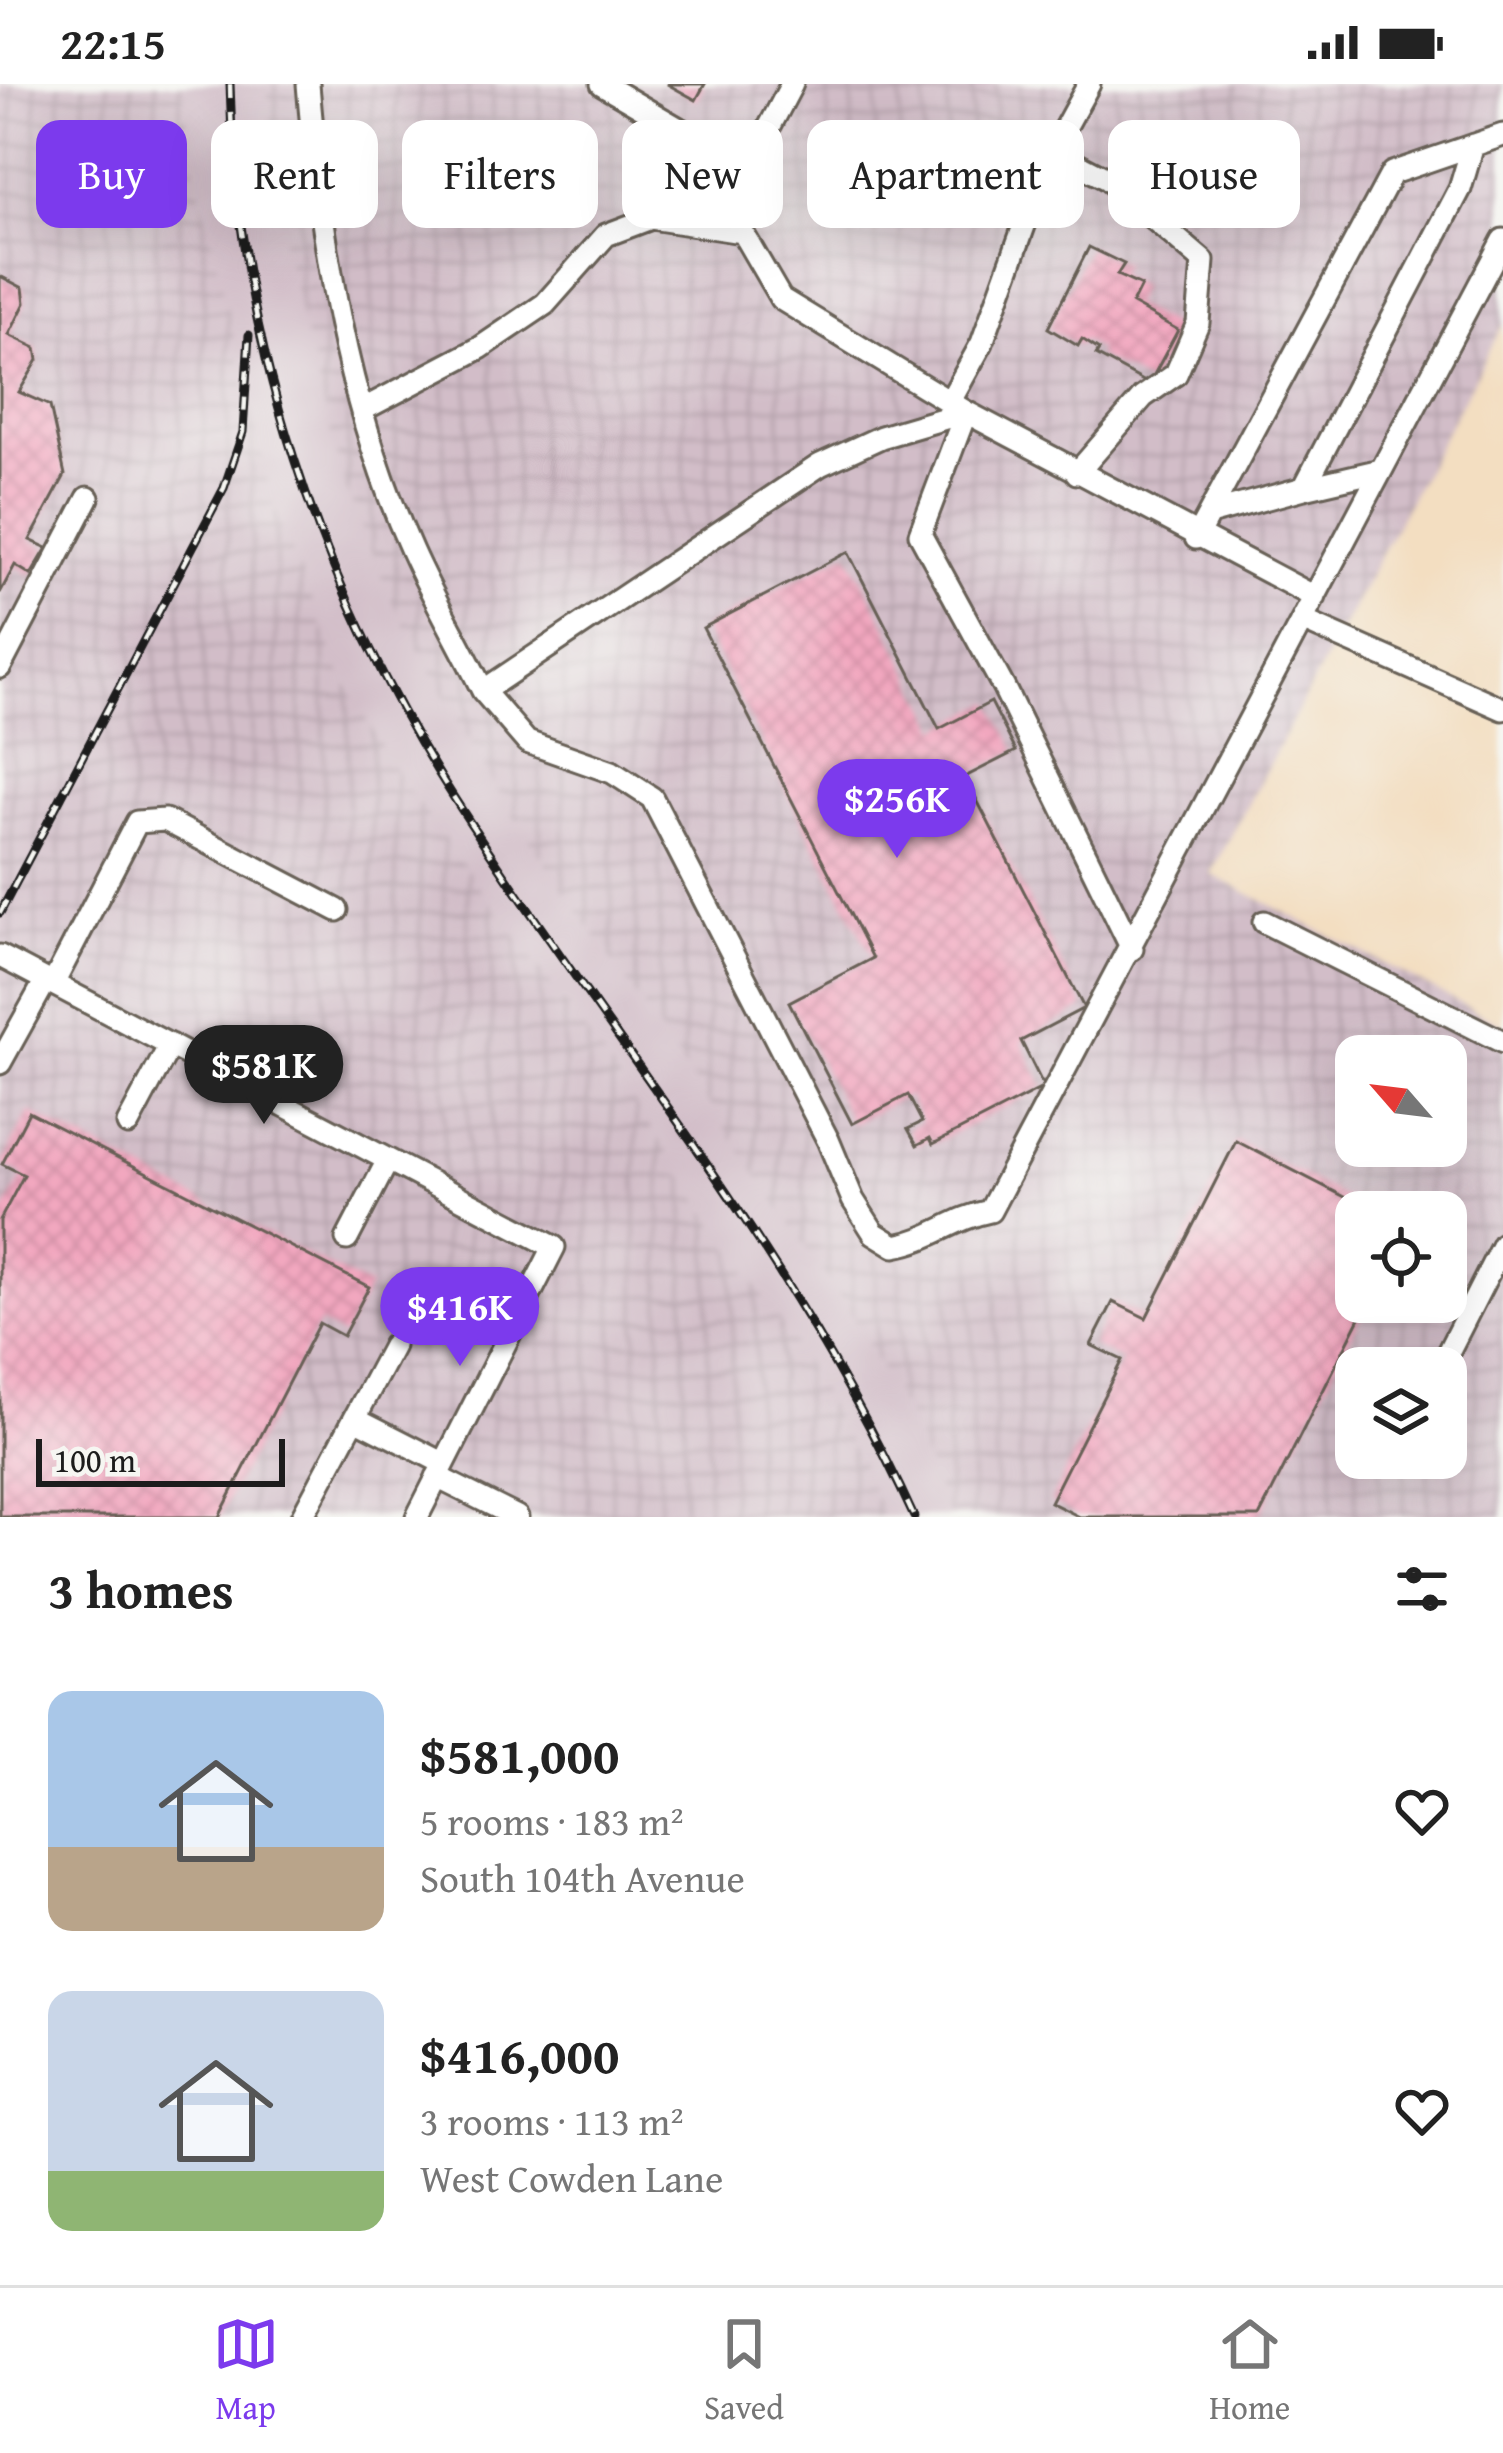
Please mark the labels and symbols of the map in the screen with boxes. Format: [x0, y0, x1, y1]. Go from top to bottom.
pin: $256K [813, 759, 981, 861]
pin: $581K [180, 1025, 348, 1127]
north arrow [1335, 1035, 1467, 1167]
pin: $416K [376, 1267, 544, 1369]
scale bar [36, 1433, 285, 1486]

